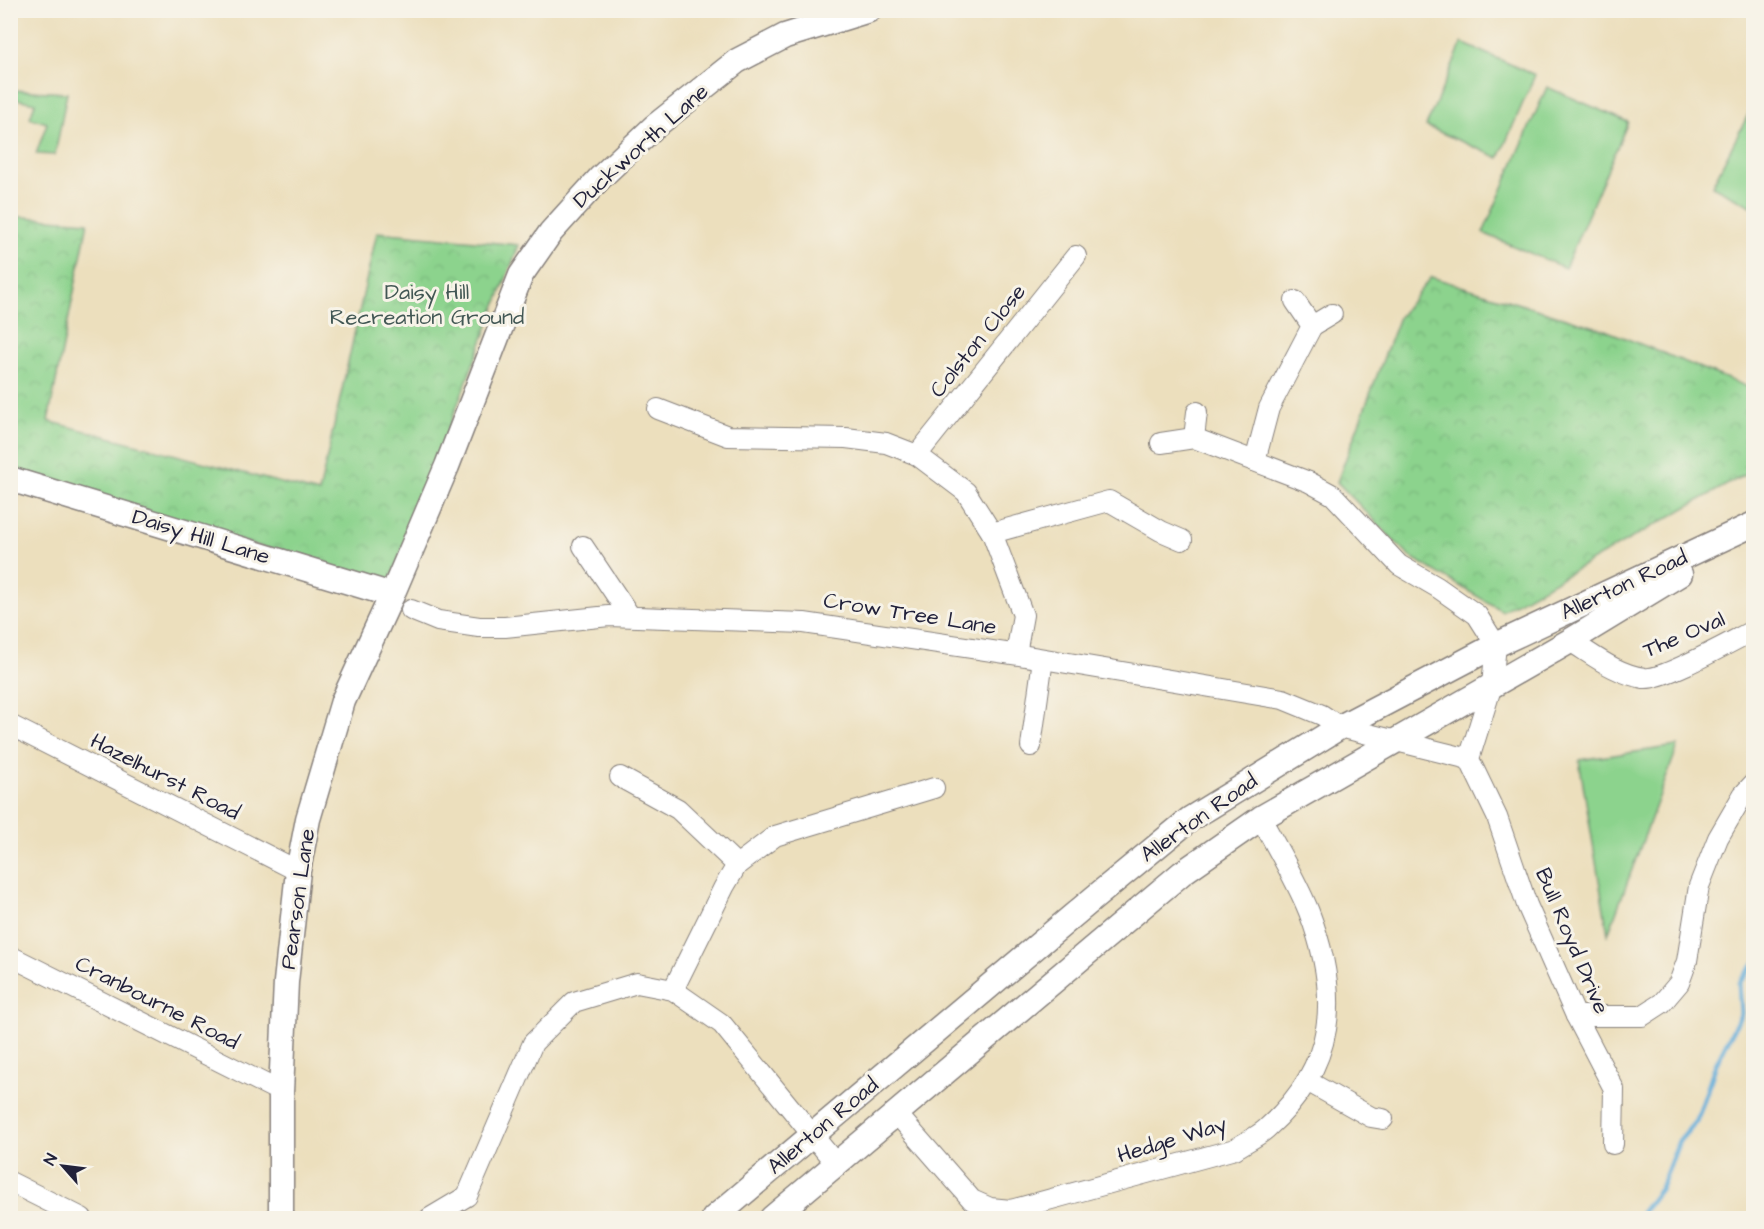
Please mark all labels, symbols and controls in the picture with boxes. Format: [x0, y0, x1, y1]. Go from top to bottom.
street label: Duckworth Lane [566, 77, 716, 215]
park label: Daisy Hill Recreation Ground [330, 277, 524, 333]
street label: Colston Close [923, 278, 1033, 404]
street label: Daisy Hill Lane [128, 501, 274, 574]
street label: Allerton Road [1556, 542, 1692, 628]
street label: Crow Tree Lane [821, 585, 999, 643]
street label: The Oval [1638, 604, 1730, 666]
street label: Hazelhurst Road [85, 726, 245, 828]
street label: Allerton Road [1134, 766, 1264, 870]
street label: Pearson Lane [273, 827, 323, 971]
street label: Bull Royd Drive [1526, 863, 1617, 1019]
street label: Cranbourne Road [70, 948, 244, 1058]
street label: Allerton Road [761, 1070, 885, 1182]
street label: Hedge Way [1114, 1109, 1231, 1172]
north arrow [33, 1136, 93, 1196]
text: N [39, 1150, 63, 1169]

